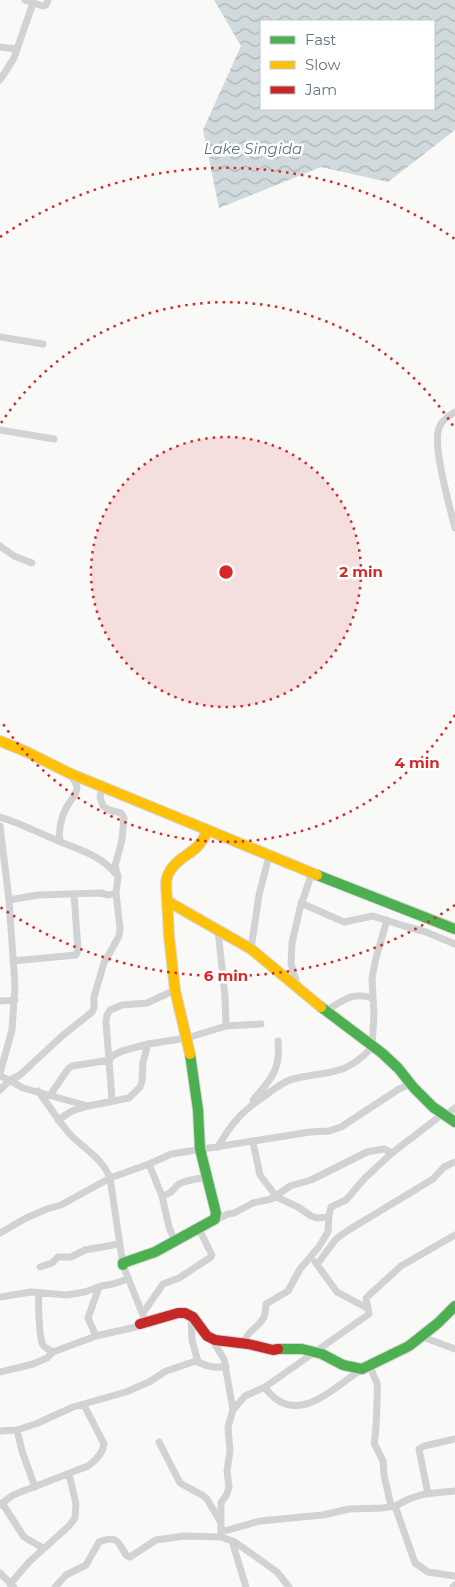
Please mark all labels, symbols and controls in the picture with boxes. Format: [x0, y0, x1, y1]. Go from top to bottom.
legend [260, 20, 435, 110]
text: Fast [305, 30, 336, 49]
text: Slow [305, 55, 341, 74]
text: Jam [304, 80, 337, 99]
water label: Lake Singida [204, 139, 302, 158]
text: 2 min [339, 562, 383, 581]
centre of rings [217, 563, 235, 581]
text: 4 min [394, 753, 440, 772]
text: 6 min [204, 966, 248, 985]

